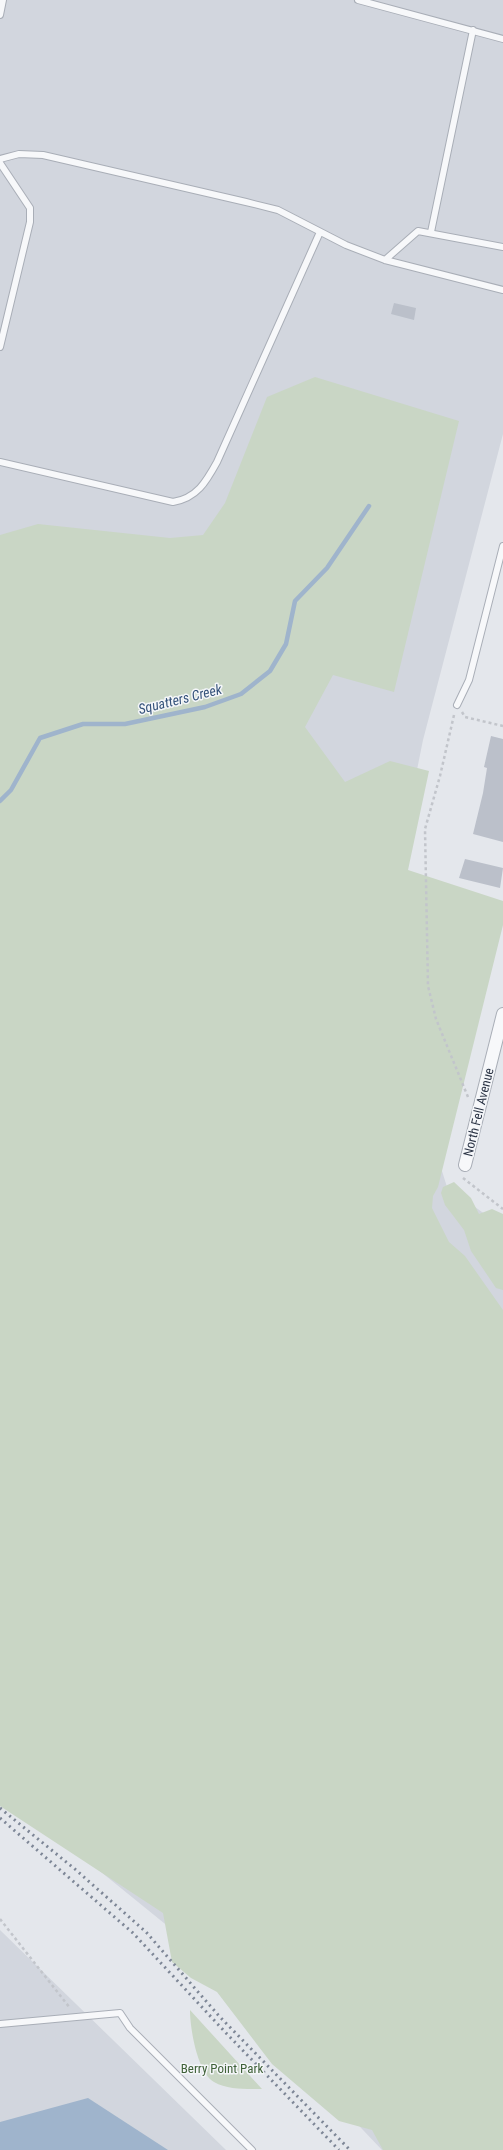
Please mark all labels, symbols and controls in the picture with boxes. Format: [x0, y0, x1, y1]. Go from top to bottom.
water label: Squatters Creek [137, 681, 224, 717]
street label: North Fell Avenue [460, 1066, 497, 1158]
park label: Berry Point Park [181, 2061, 263, 2076]

